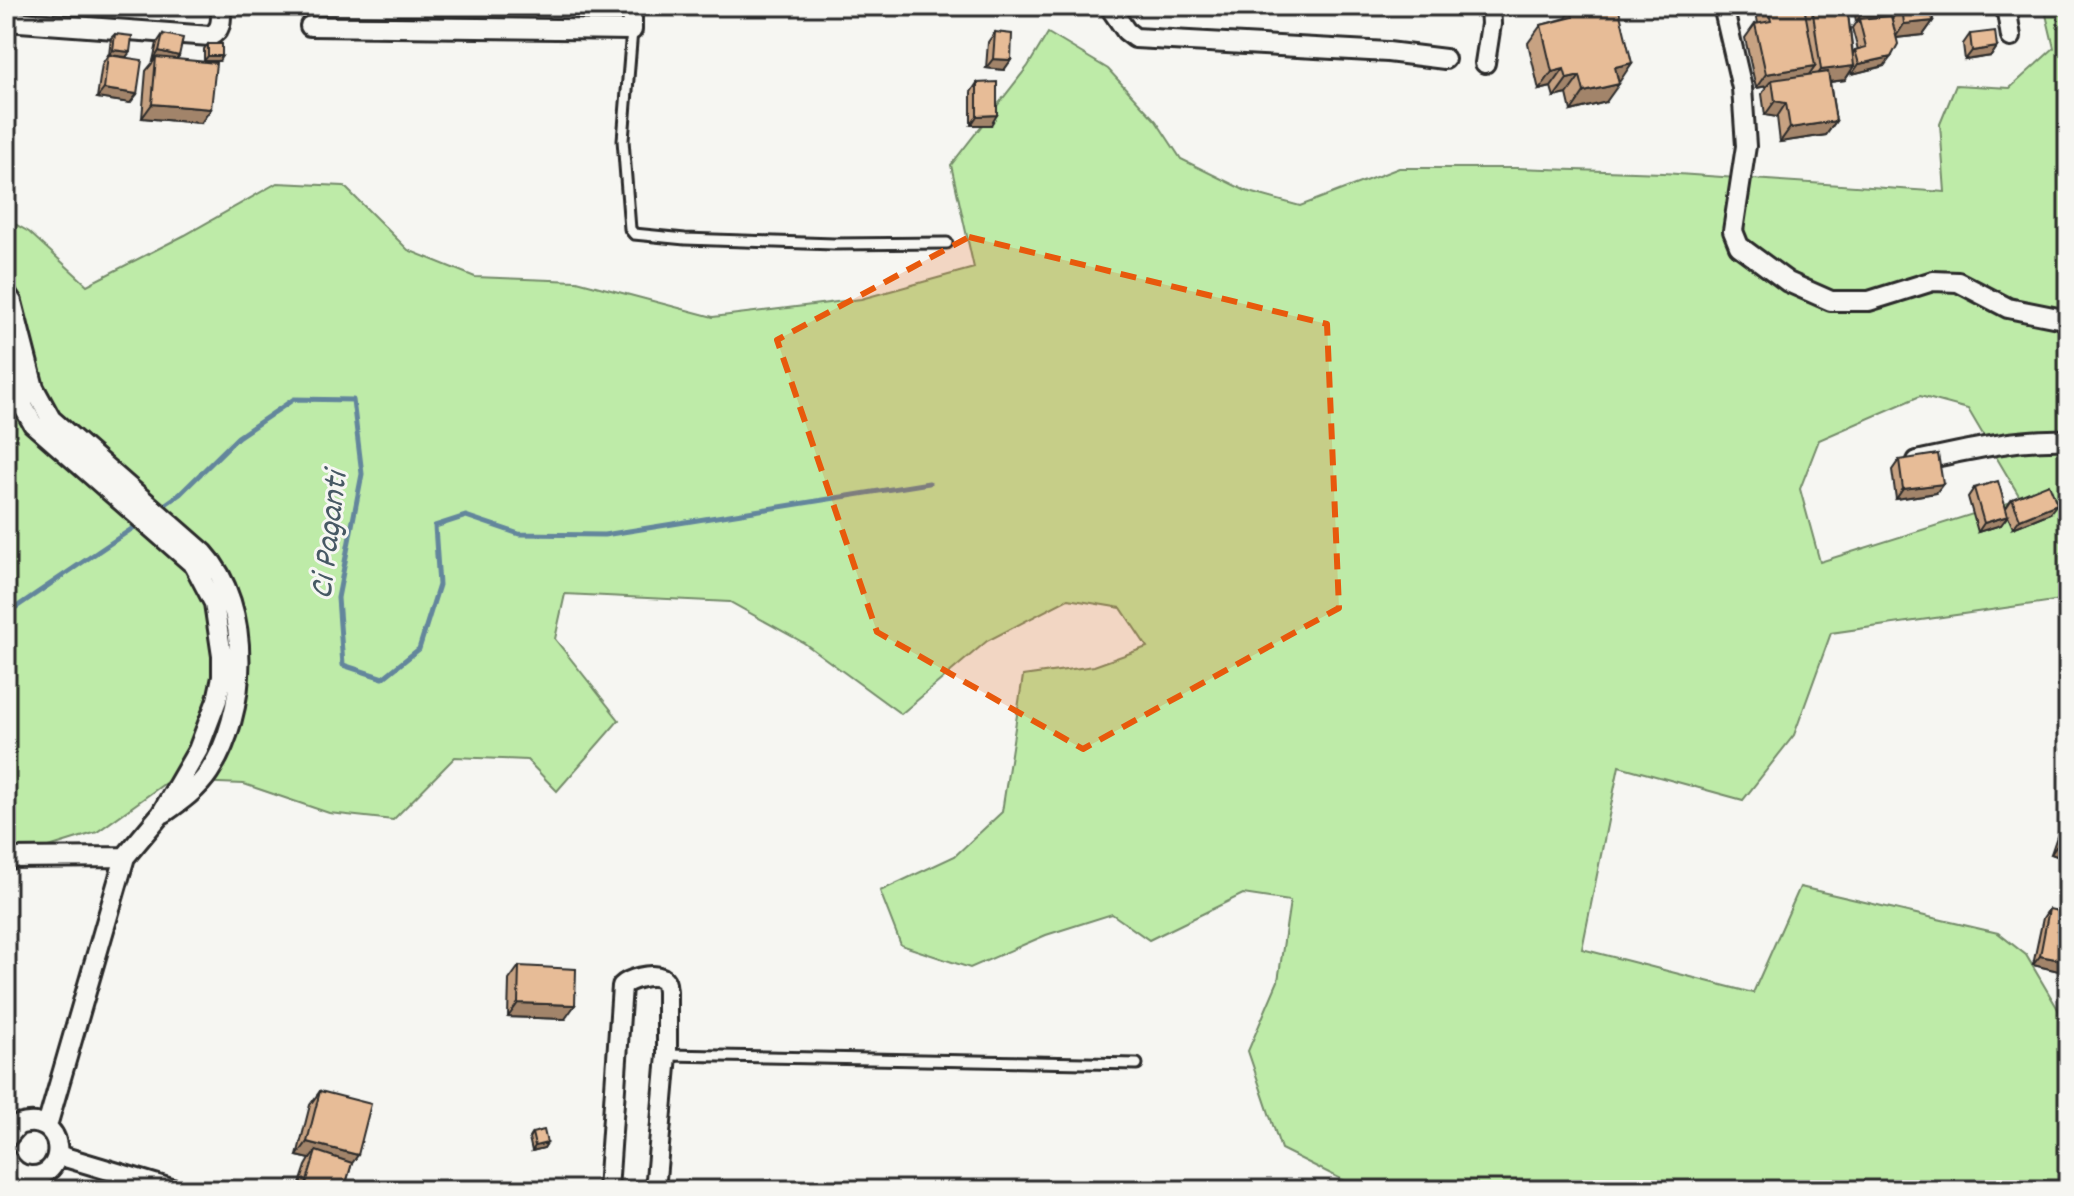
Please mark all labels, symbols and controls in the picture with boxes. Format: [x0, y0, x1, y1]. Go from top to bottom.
water label: Ci Paganti [299, 465, 364, 602]

